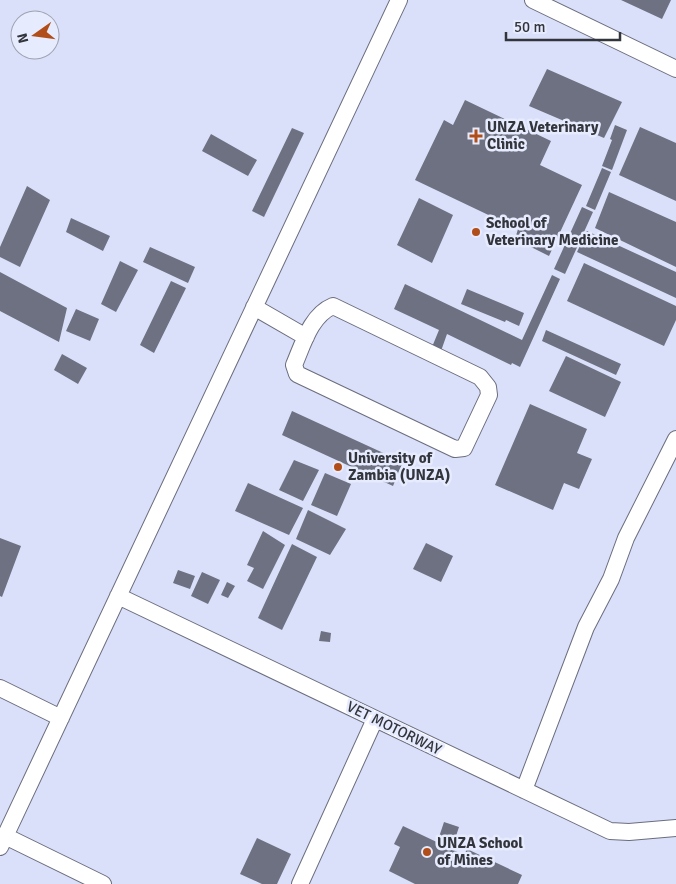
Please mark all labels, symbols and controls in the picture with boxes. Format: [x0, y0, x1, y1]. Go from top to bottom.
north arrow [10, 10, 60, 60]
scale bar [506, 10, 620, 42]
text: 50 m [514, 18, 545, 36]
text: N [13, 31, 32, 45]
place label: UNZA Veterinary Clinic [487, 118, 599, 153]
marker: UNZA Veterinary Clinic [469, 129, 483, 143]
place label: School of Veterinary Medicine [486, 214, 619, 249]
marker: School of Veterinary Medicine [470, 226, 482, 238]
place label: University of Zambia (UNZA) [348, 449, 450, 484]
marker: University of Zambia (UNZA) [332, 461, 344, 473]
street label: VET MOTORWAY [344, 697, 445, 759]
place label: UNZA School of Mines [437, 834, 523, 869]
marker: UNZA School of Mines [421, 846, 433, 858]

